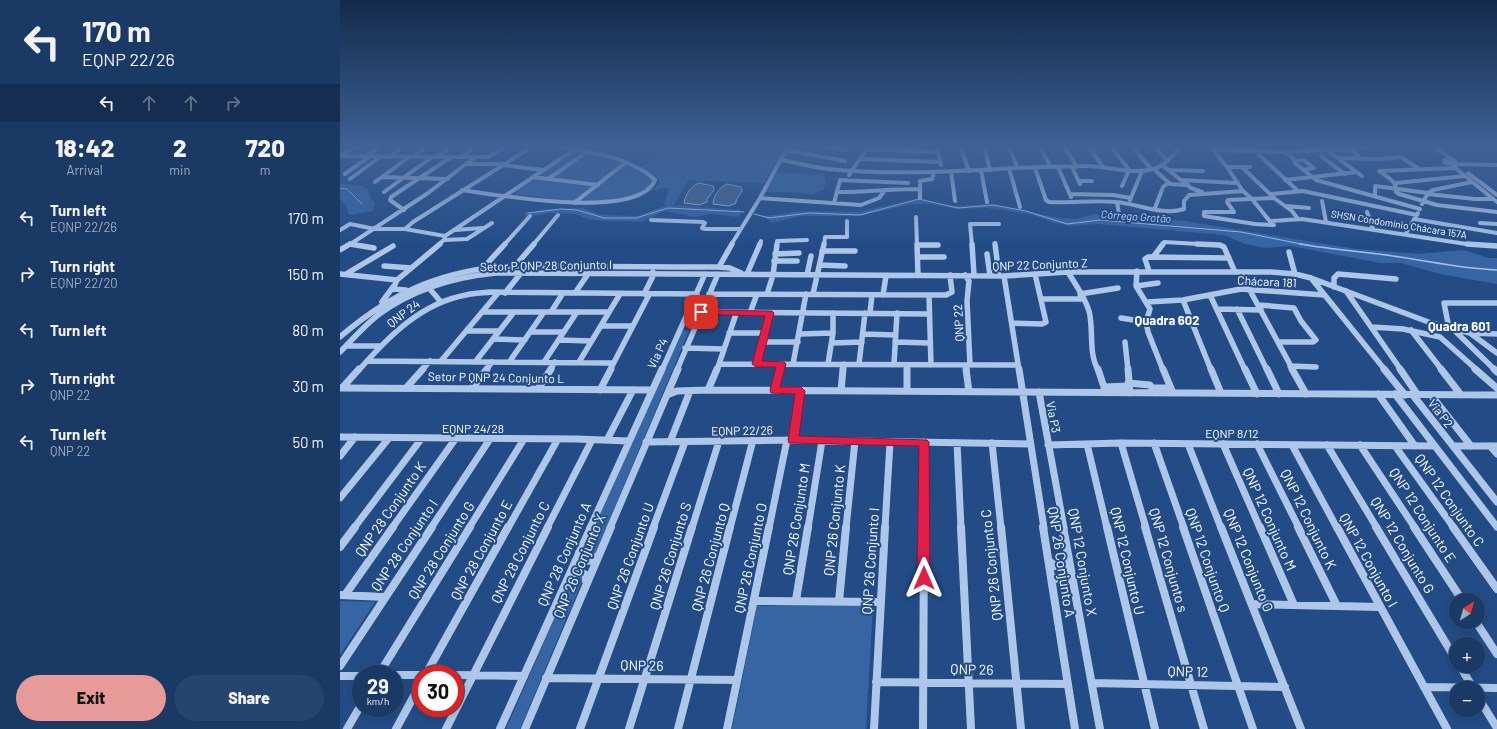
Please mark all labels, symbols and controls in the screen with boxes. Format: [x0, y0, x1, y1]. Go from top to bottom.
text: 170 m [82, 14, 151, 48]
icon: left [16, 16, 68, 68]
text: EQNP 22/26 [82, 48, 175, 70]
icon: left [96, 92, 118, 114]
icon: ahead [138, 92, 160, 114]
icon: ahead [180, 92, 202, 114]
icon: right [222, 92, 244, 114]
text: 18:42 [55, 133, 114, 162]
text: 2 [173, 133, 187, 162]
text: 720 [245, 133, 285, 162]
text: Arrival [67, 162, 103, 178]
text: min [169, 162, 190, 178]
text: m [260, 162, 271, 178]
text: Turn left [50, 201, 106, 219]
icon: left [16, 207, 38, 229]
water label: Córrego Grotão [1100, 207, 1172, 225]
street label: SHSN Condomínio Chácara 157A [1330, 207, 1468, 241]
text: 170 m [288, 209, 324, 227]
text: EQNP 22/26 [50, 219, 117, 235]
street label: QNP 22 Conjunto Z [992, 255, 1088, 273]
text: Turn right [50, 257, 115, 275]
street label: Setor P QNP 28 Conjunto I [480, 257, 612, 273]
icon: right [16, 263, 38, 285]
text: 150 m [287, 265, 324, 283]
street label: Chácara 181 [1237, 272, 1297, 290]
text: EQNP 22/20 [50, 275, 118, 291]
pin [684, 295, 718, 329]
street label: QNP 24 [384, 296, 422, 330]
icon: arrive [690, 301, 712, 323]
street label: QNP 22 [950, 304, 966, 342]
district label: Quadra 602 [1134, 312, 1200, 328]
district label: Quadra 601 [1428, 318, 1490, 334]
icon: left [16, 319, 38, 341]
text: Turn left [50, 321, 106, 339]
text: 80 m [292, 321, 324, 339]
street label: Via P4 [644, 335, 670, 371]
text: Turn right [50, 369, 115, 387]
street label: Setor P QNP 24 Conjunto L [428, 369, 564, 385]
icon: right [16, 375, 38, 397]
text: 30 m [292, 377, 324, 395]
text: QNP 22 [50, 387, 90, 403]
street label: Via P2 [1426, 396, 1456, 430]
street label: Via P3 [1044, 400, 1064, 434]
street label: EQNP 24/28 [442, 421, 504, 435]
street label: EQNP 22/26 [711, 422, 773, 438]
text: Turn left [50, 425, 106, 443]
street label: EQNP 8/12 [1205, 426, 1259, 440]
icon: left [16, 431, 38, 453]
text: 50 m [292, 433, 324, 451]
text: QNP 22 [50, 443, 90, 459]
street label: QNP 12 Conjunto C [1412, 450, 1488, 550]
street label: QNP 28 Conjunto K [351, 458, 429, 560]
street label: QNP 26 Conjunto M [779, 462, 813, 576]
street label: QNP 26 Conjunto K [820, 463, 848, 577]
street label: QNP 12 Conjunto E [1386, 464, 1460, 566]
street label: QNP 12 Conjunto M [1240, 465, 1300, 573]
street label: QNP 12 Conjunto K [1277, 466, 1341, 572]
street label: QNP 12 Conjunto G [1367, 494, 1439, 596]
street label: QNP 28 Conjunto I [367, 496, 441, 594]
street label: QNP 28 Conjunto E [446, 497, 516, 603]
street label: QNP 28 Conjunto G [404, 498, 478, 602]
street label: QNP 28 Conjunto C [487, 498, 553, 606]
street label: QNP 28 Conjunto A [533, 499, 595, 609]
street label: QNP 26 Conjunto U [603, 500, 657, 612]
street label: QNP 26 Conjunto S [646, 500, 694, 612]
street label: QNP 26 Conjunto Q [687, 501, 733, 613]
street label: QNP 26 Conjunto O [730, 501, 770, 615]
street label: QNP 26 Conjunto A [1045, 505, 1079, 619]
street label: QNP 12 Conjunto U [1107, 505, 1149, 617]
street label: QNP 12 Conjunto s [1146, 506, 1192, 614]
street label: QNP 12 Conjunto Q [1182, 506, 1234, 614]
street label: QNP 12 Conjunto O [1221, 506, 1277, 614]
street label: QNP 26 Conjunto I [858, 507, 882, 615]
street label: QNP 12 Conjunto X [1065, 507, 1101, 617]
street label: QNP 26 Conjunto C [977, 508, 1005, 622]
street label: QNP 12 Conjunto I [1336, 510, 1402, 610]
street label: QNP 26 Conjunto X [549, 511, 609, 621]
position arrow [903, 557, 945, 599]
north arrow [1449, 593, 1485, 629]
map controls [1449, 593, 1485, 717]
button: + [1449, 637, 1485, 673]
street label: QNP 26 [620, 656, 664, 674]
street label: QNP 26 [950, 660, 994, 678]
street label: QNP 12 [1167, 662, 1209, 680]
speed limit sign: 30 [412, 665, 464, 717]
text: 29 [367, 674, 389, 698]
button: Exit [16, 675, 166, 721]
button: Share [174, 675, 324, 721]
button: − [1449, 681, 1485, 717]
text: km/h [367, 695, 389, 707]

